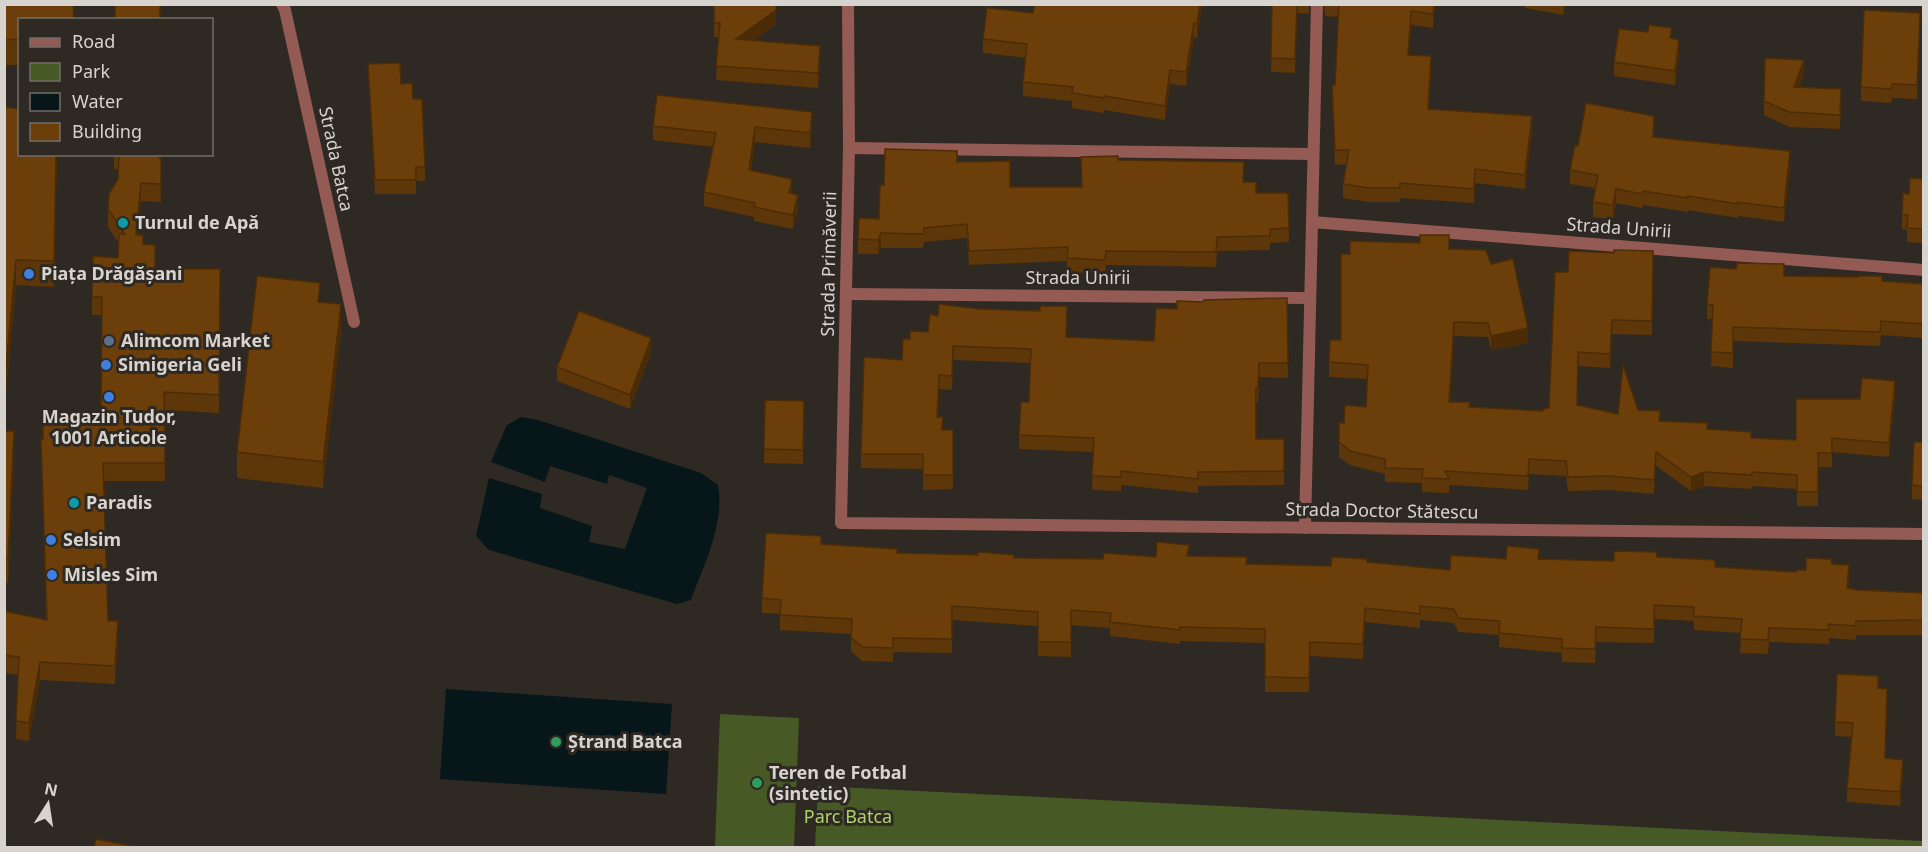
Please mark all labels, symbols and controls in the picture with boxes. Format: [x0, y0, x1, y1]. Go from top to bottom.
legend [18, 18, 213, 156]
text: Road [72, 29, 115, 53]
text: Park [72, 59, 110, 83]
text: Water [72, 89, 123, 113]
street label: Strada Batca [314, 104, 360, 213]
text: Building [72, 119, 142, 143]
street label: Strada Primăverii [815, 191, 841, 337]
place label: Turnul de Apă [135, 210, 259, 234]
street label: Strada Unirii [1566, 211, 1672, 243]
marker: Turnul de Apă [116, 216, 130, 230]
place label: Piața Drăgășani [41, 261, 182, 285]
street label: Strada Unirii [1025, 265, 1131, 289]
marker: Piața Drăgășani [22, 267, 36, 281]
place label: Alimcom Market [121, 328, 270, 352]
marker: Alimcom Market [102, 334, 116, 348]
place label: Simigeria Geli [118, 352, 242, 376]
marker: Simigeria Geli [99, 358, 113, 372]
marker: Magazin Tudor, 1001 Articole [102, 390, 116, 404]
place label: Magazin Tudor, 1001 Articole [42, 404, 176, 449]
place label: Paradis [86, 490, 152, 514]
marker: Paradis [67, 496, 81, 510]
street label: Strada Doctor Stătescu [1285, 496, 1479, 524]
place label: Selsim [63, 527, 121, 551]
marker: Selsim [44, 533, 58, 547]
place label: Misles Sim [64, 562, 158, 586]
marker: Misles Sim [45, 568, 59, 582]
place label: Ștrand Batca [568, 729, 683, 753]
marker: Ștrand Batca [549, 735, 563, 749]
place label: Teren de Fotbal (sintetic) [769, 760, 907, 805]
north arrow [18, 774, 78, 834]
marker: Teren de Fotbal (sintetic) [750, 776, 764, 790]
text: N [42, 777, 60, 801]
park label: Parc Batca [804, 804, 892, 828]

